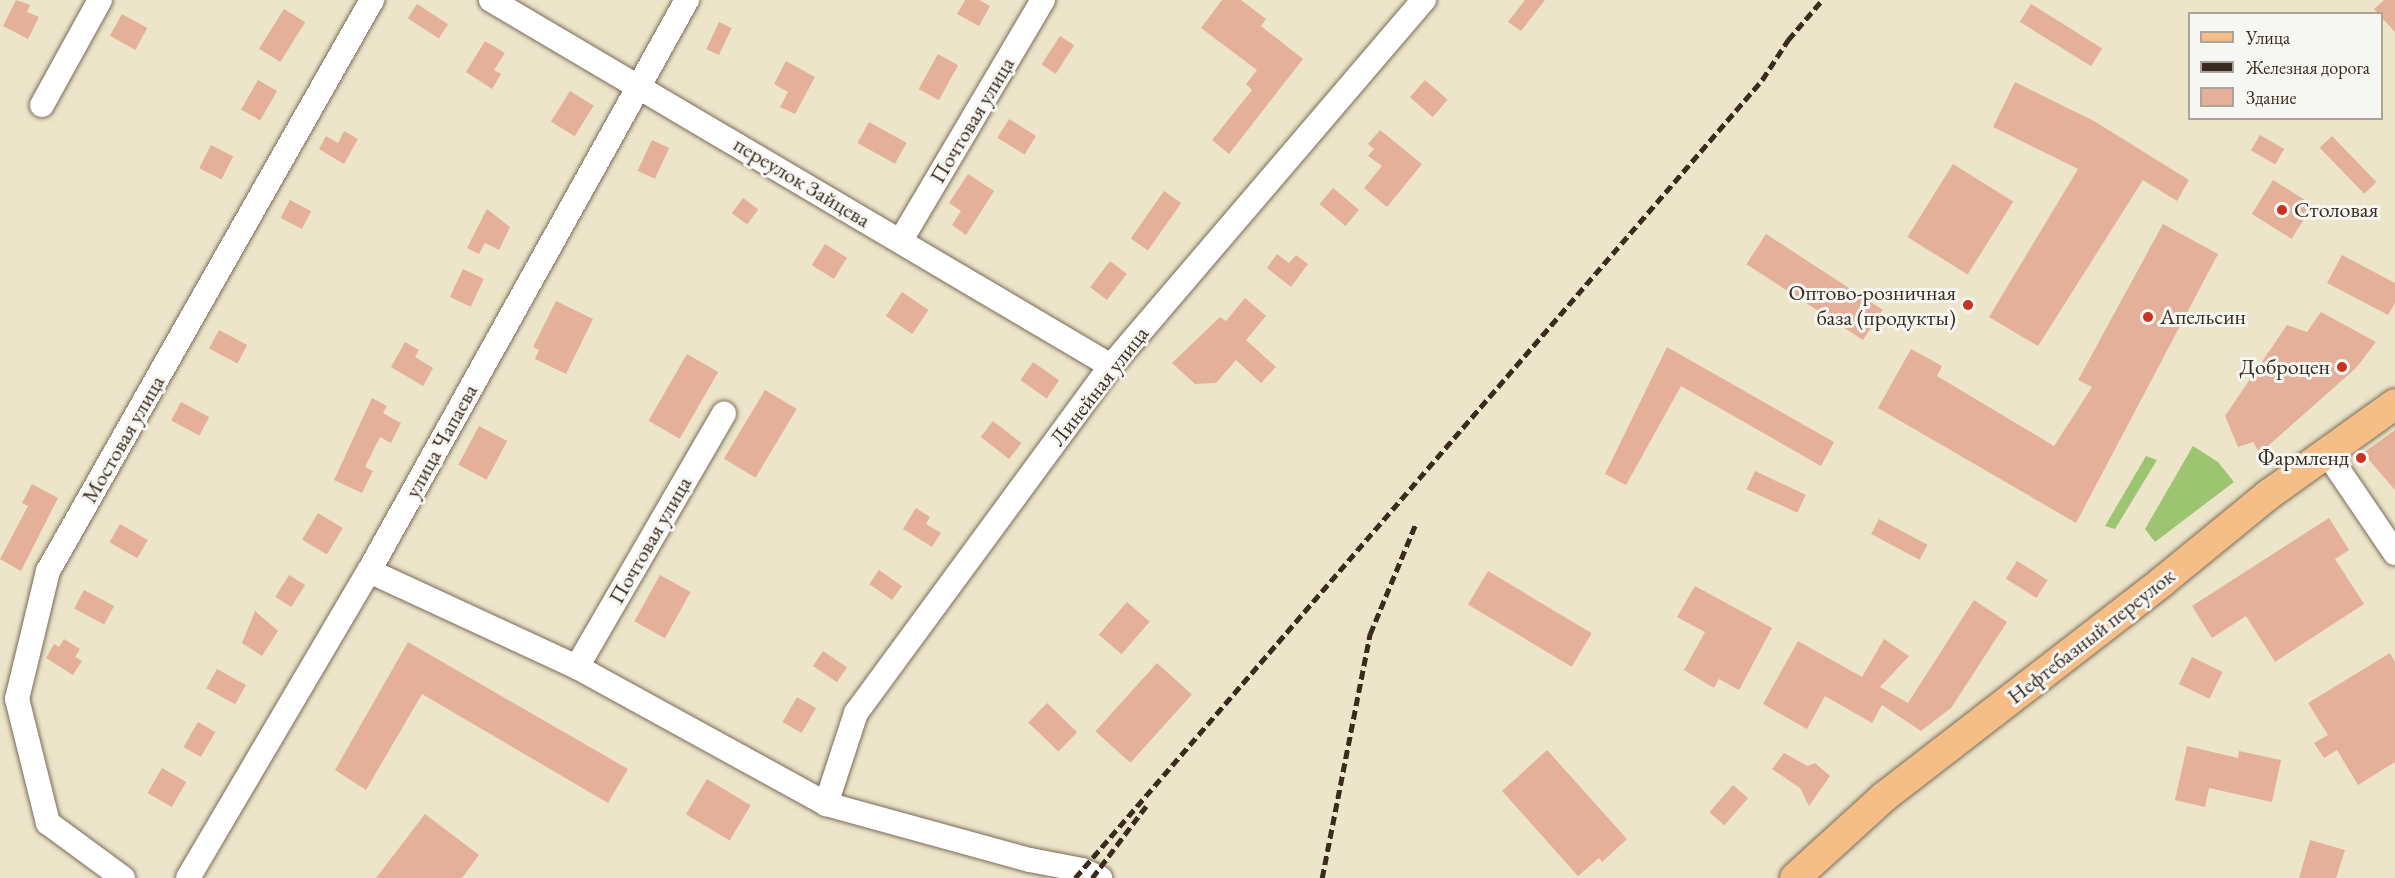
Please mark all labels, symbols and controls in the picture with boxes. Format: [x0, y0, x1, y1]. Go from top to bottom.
legend [2188, 12, 2383, 120]
text: Улица [2246, 26, 2290, 49]
street label: Почтовая улица [924, 52, 1020, 188]
text: Железная дорога [2246, 56, 2370, 79]
text: Здание [2246, 86, 2296, 109]
street label: переулок Зайцева [729, 131, 875, 233]
place label: Столовая [2294, 197, 2378, 223]
marker: Столовая [2275, 203, 2289, 217]
place label: Оптово-розничная база (продукты) [1789, 279, 1956, 330]
marker: Оптово-розничная база (продукты) [1961, 298, 1975, 312]
place label: Апельсин [2160, 304, 2246, 330]
marker: Апельсин [2141, 310, 2155, 324]
street label: Линейная улица [1044, 321, 1154, 451]
place label: Доброцен [2240, 354, 2330, 380]
marker: Доброцен [2335, 360, 2349, 374]
street label: Мостовая улица [76, 371, 170, 507]
street label: улица Чапаева [399, 380, 483, 502]
place label: Фармленд [2258, 445, 2349, 471]
marker: Фармленд [2354, 451, 2368, 465]
street label: Почтовая улица [603, 472, 697, 608]
street label: Нефтебазный переулок [2002, 562, 2180, 710]

